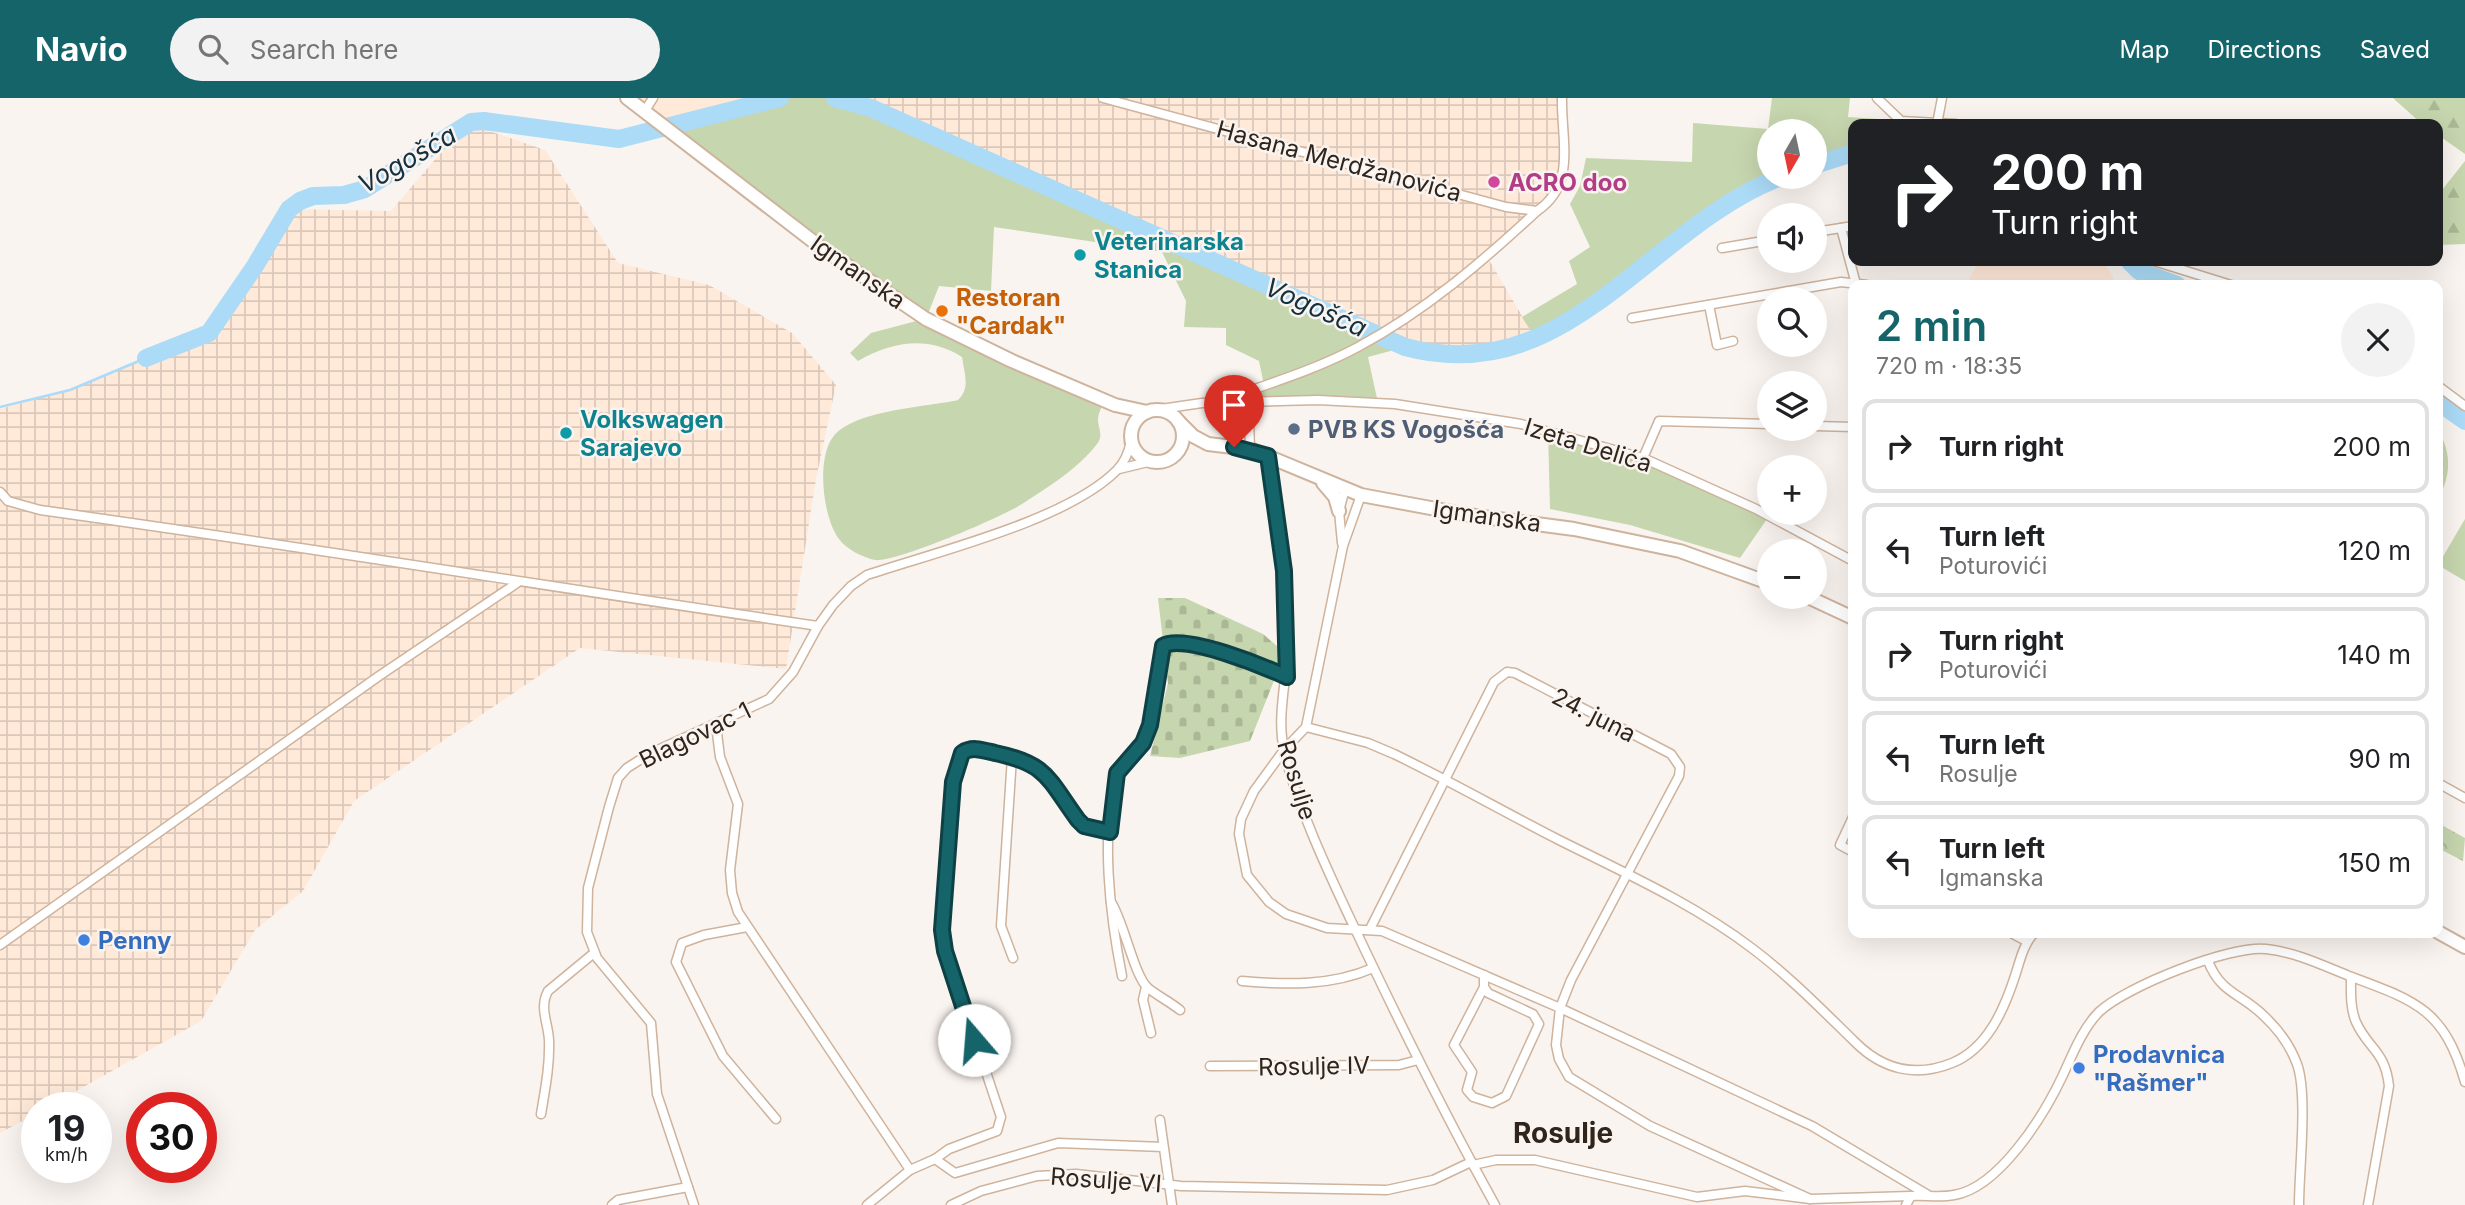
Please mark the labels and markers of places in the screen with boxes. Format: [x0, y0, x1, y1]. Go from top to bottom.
place label: ACRO doo [1508, 168, 1627, 197]
marker: ACRO doo [1486, 174, 1502, 190]
place label: Veterinarska Stanica [1094, 227, 1244, 284]
marker: Veterinarska Stanica [1072, 247, 1088, 263]
place label: Restoran "Cardak" [956, 283, 1066, 340]
marker: Restoran "Cardak" [934, 303, 950, 319]
pin [1204, 375, 1264, 447]
place label: Volkswagen Sarajevo [580, 405, 724, 462]
place label: PVB KS Vogošća [1308, 415, 1504, 444]
marker: PVB KS Vogošća [1286, 421, 1302, 437]
marker: Volkswagen Sarajevo [558, 425, 574, 441]
place label: Penny [98, 926, 172, 955]
marker: Penny [76, 932, 92, 948]
place label: Prodavnica "Rašmer" [2093, 1040, 2225, 1097]
marker: Prodavnica "Rašmer" [2071, 1060, 2087, 1076]

